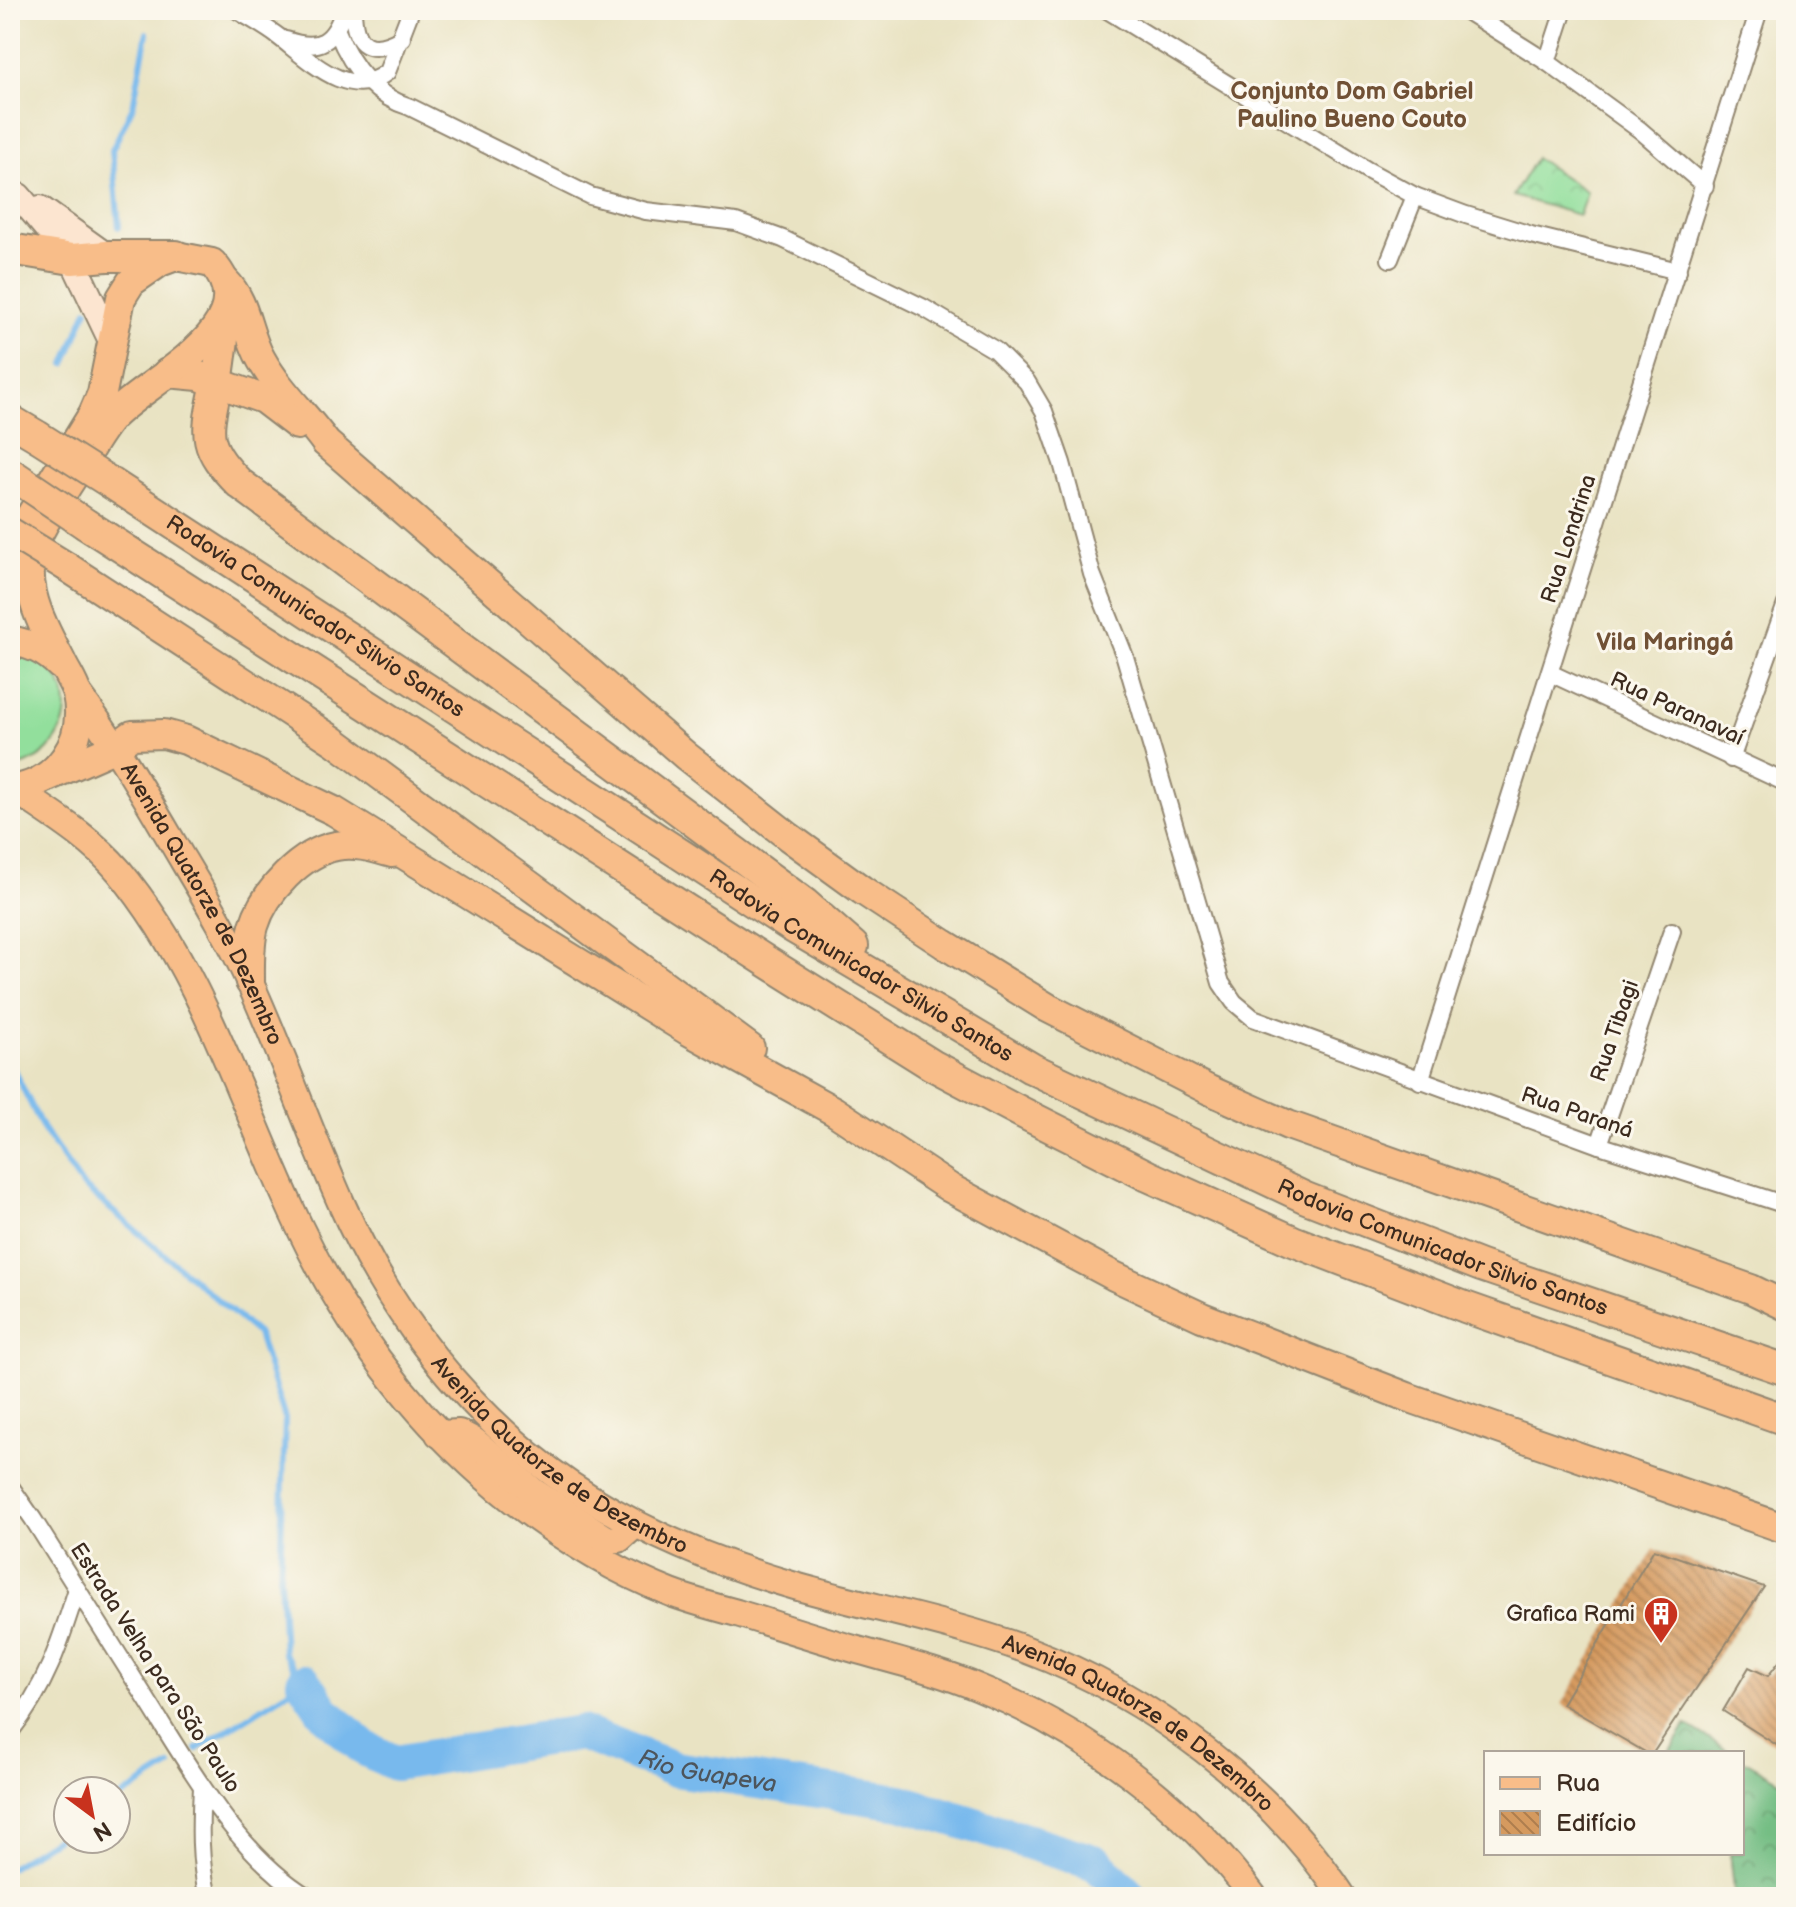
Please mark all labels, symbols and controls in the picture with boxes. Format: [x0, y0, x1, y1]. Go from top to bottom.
district label: Conjunto Dom Gabriel Paulino Bueno Couto [1230, 77, 1474, 134]
street label: Rua Londrina [1535, 471, 1603, 607]
street label: Rodovia Comunicador Silvio Santos [161, 509, 470, 723]
district label: Vila Maringá [1596, 628, 1734, 657]
street label: Rua Paranavaí [1606, 666, 1749, 752]
street label: Avenida Quatorze de Dezembro [115, 758, 289, 1049]
street label: Rodovia Comunicador Silvio Santos [704, 863, 1018, 1068]
street label: Rua Tibagi [1585, 977, 1645, 1085]
street label: Rua Paraná [1518, 1081, 1636, 1145]
street label: Rodovia Comunicador Silvio Santos [1273, 1173, 1611, 1322]
street label: Avenida Quatorze de Dezembro [425, 1351, 692, 1560]
street label: Estrada Velha para São Paulo [64, 1538, 246, 1798]
building icon: Grafica Rami [1642, 1595, 1680, 1645]
place label: Grafica Rami [1506, 1601, 1635, 1628]
street label: Avenida Quatorze de Dezembro [999, 1629, 1280, 1818]
water label: Rio Guapeva [635, 1742, 779, 1798]
legend [1484, 1751, 1744, 1855]
text: Rua [1556, 1769, 1600, 1798]
north arrow [52, 1775, 132, 1855]
text: Edifício [1556, 1809, 1636, 1838]
text: N [88, 1815, 116, 1847]

